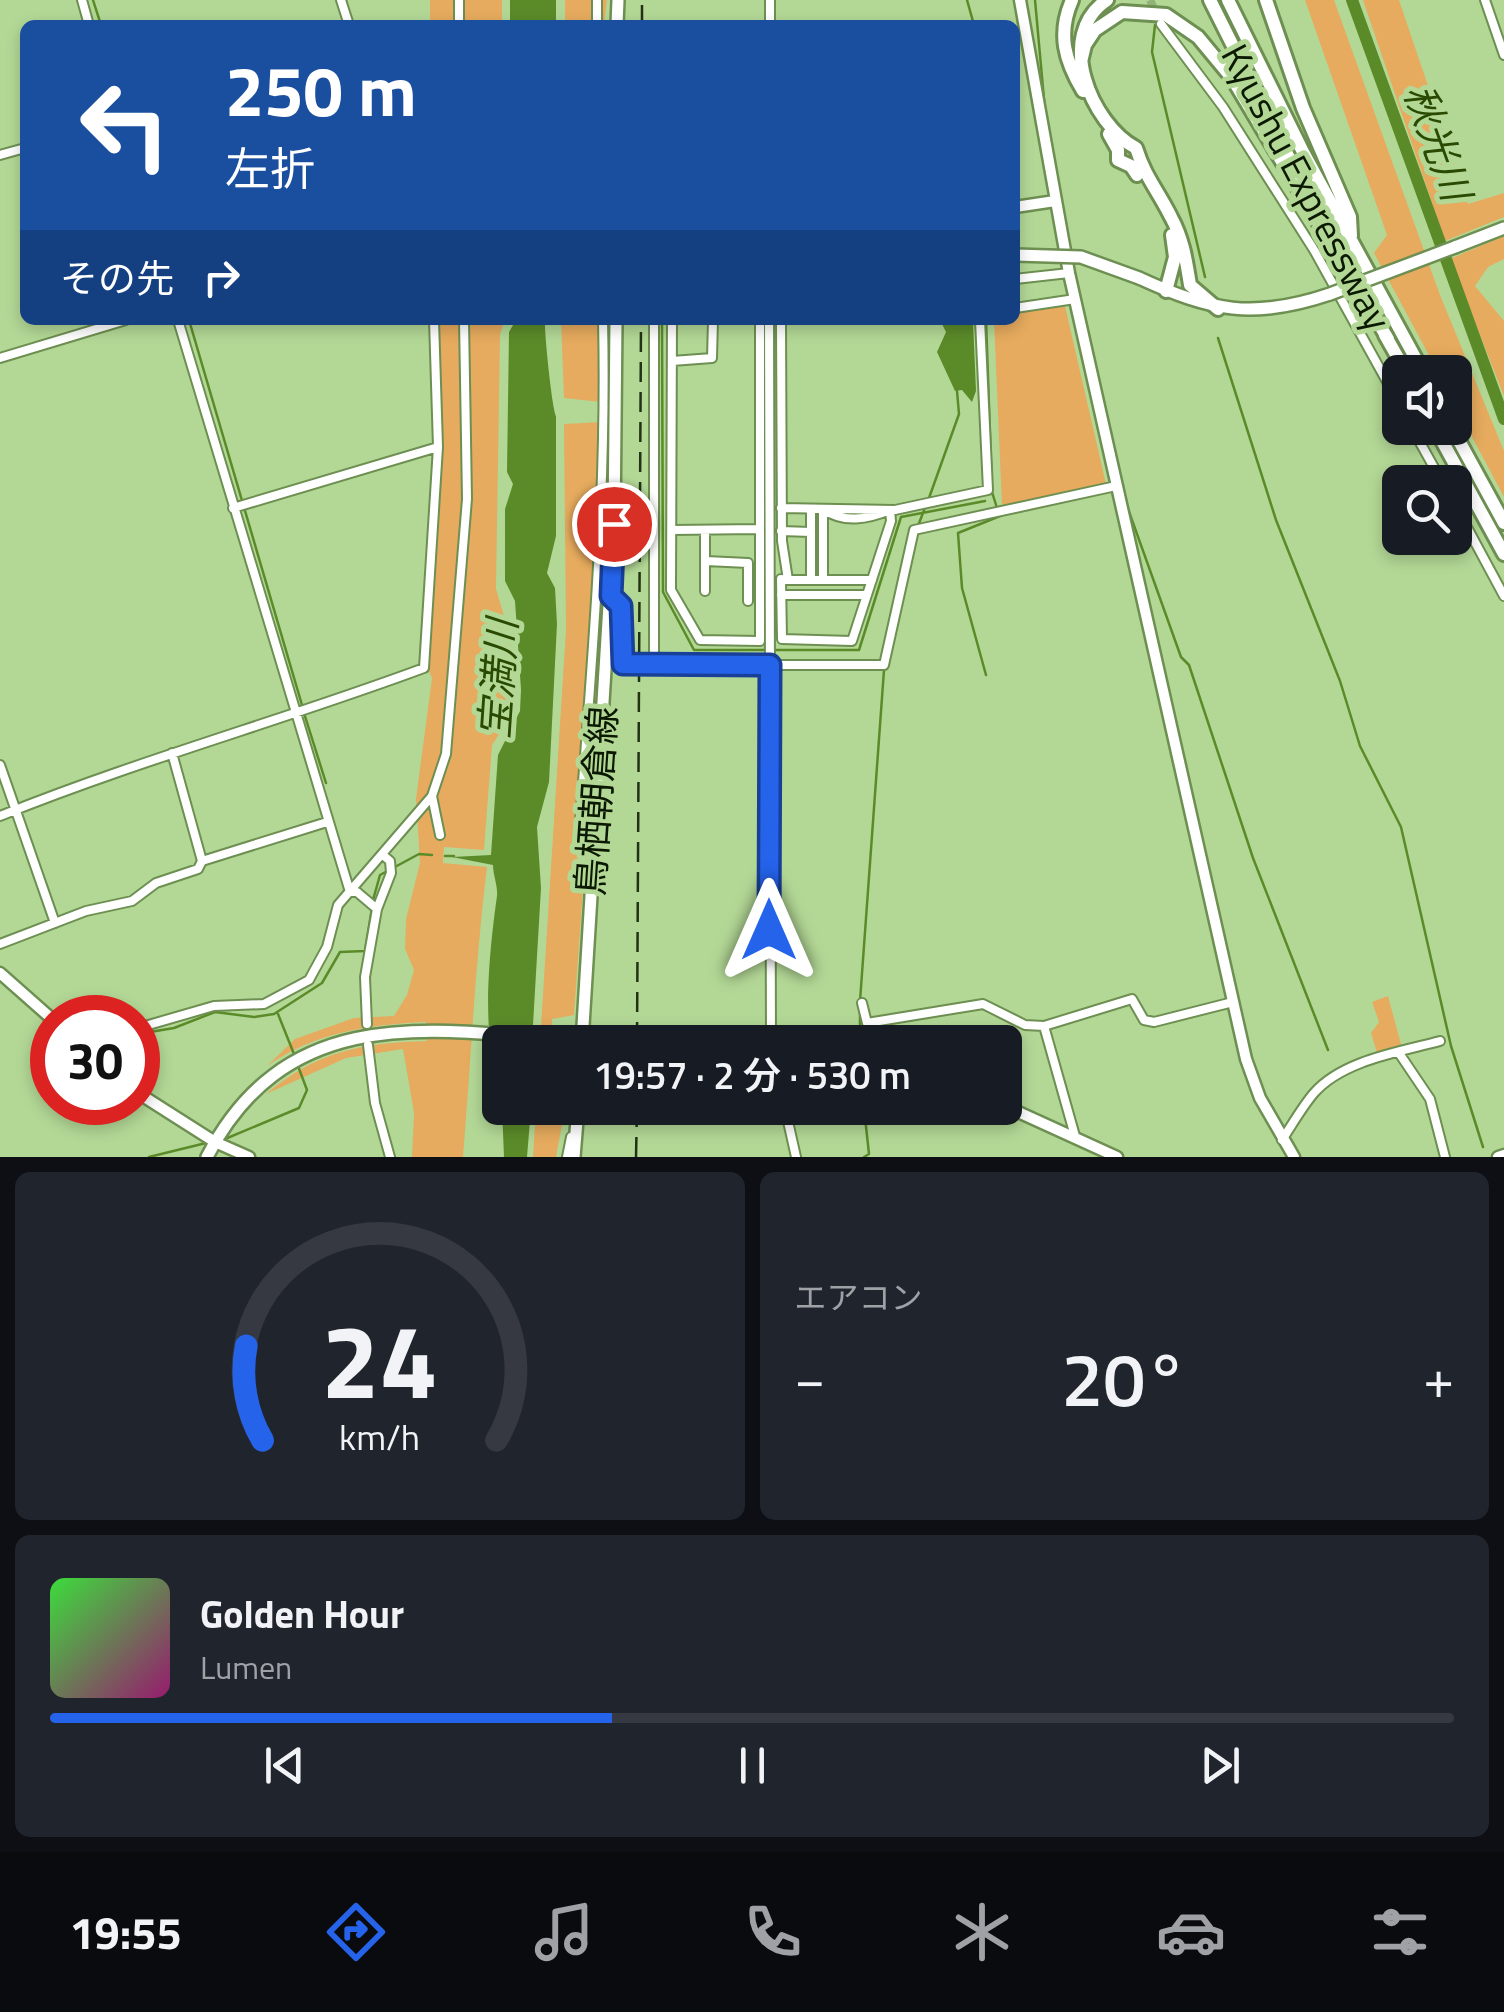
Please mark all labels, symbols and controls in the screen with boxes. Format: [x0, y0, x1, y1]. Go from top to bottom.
street label: Kyushu Expressway [1207, 33, 1407, 341]
text: 250 m [225, 37, 417, 143]
icon: left [60, 60, 190, 190]
water label: 秋光川 [1389, 75, 1489, 213]
text: 左折 [225, 134, 315, 202]
text: その先 [60, 249, 174, 307]
icon: right [194, 250, 249, 305]
map controls [1382, 355, 1472, 555]
button: sound [1382, 355, 1472, 445]
button: search [1382, 465, 1472, 555]
pin [572, 482, 657, 567]
icon: arrive [587, 497, 642, 552]
water label: 宝満川 [463, 613, 533, 741]
street label: 鳥栖朝倉線 [560, 704, 632, 898]
position arrow [717, 878, 821, 982]
speed limit sign: 30 [30, 995, 160, 1125]
text: 19:57 · 2 分 · 530 m [593, 1046, 911, 1104]
text: エアコン [795, 1273, 923, 1321]
text: 24 [322, 1280, 438, 1438]
text: 20° [1061, 1321, 1187, 1435]
text: − [795, 1336, 825, 1419]
text: + [1423, 1336, 1454, 1419]
text: km/h [339, 1409, 420, 1464]
text: Golden Hour [200, 1585, 404, 1643]
text: Lumen [200, 1643, 292, 1691]
icon: previous [257, 1738, 312, 1793]
icon: pause [725, 1738, 780, 1793]
icon: next [1193, 1738, 1248, 1793]
icon: directions [321, 1897, 391, 1967]
icon: music [529, 1897, 599, 1967]
icon: phone [738, 1897, 808, 1967]
icon: climate [947, 1897, 1017, 1967]
icon: car [1156, 1897, 1226, 1967]
icon: filters [1365, 1897, 1435, 1967]
text: 19:55 [69, 1898, 182, 1966]

